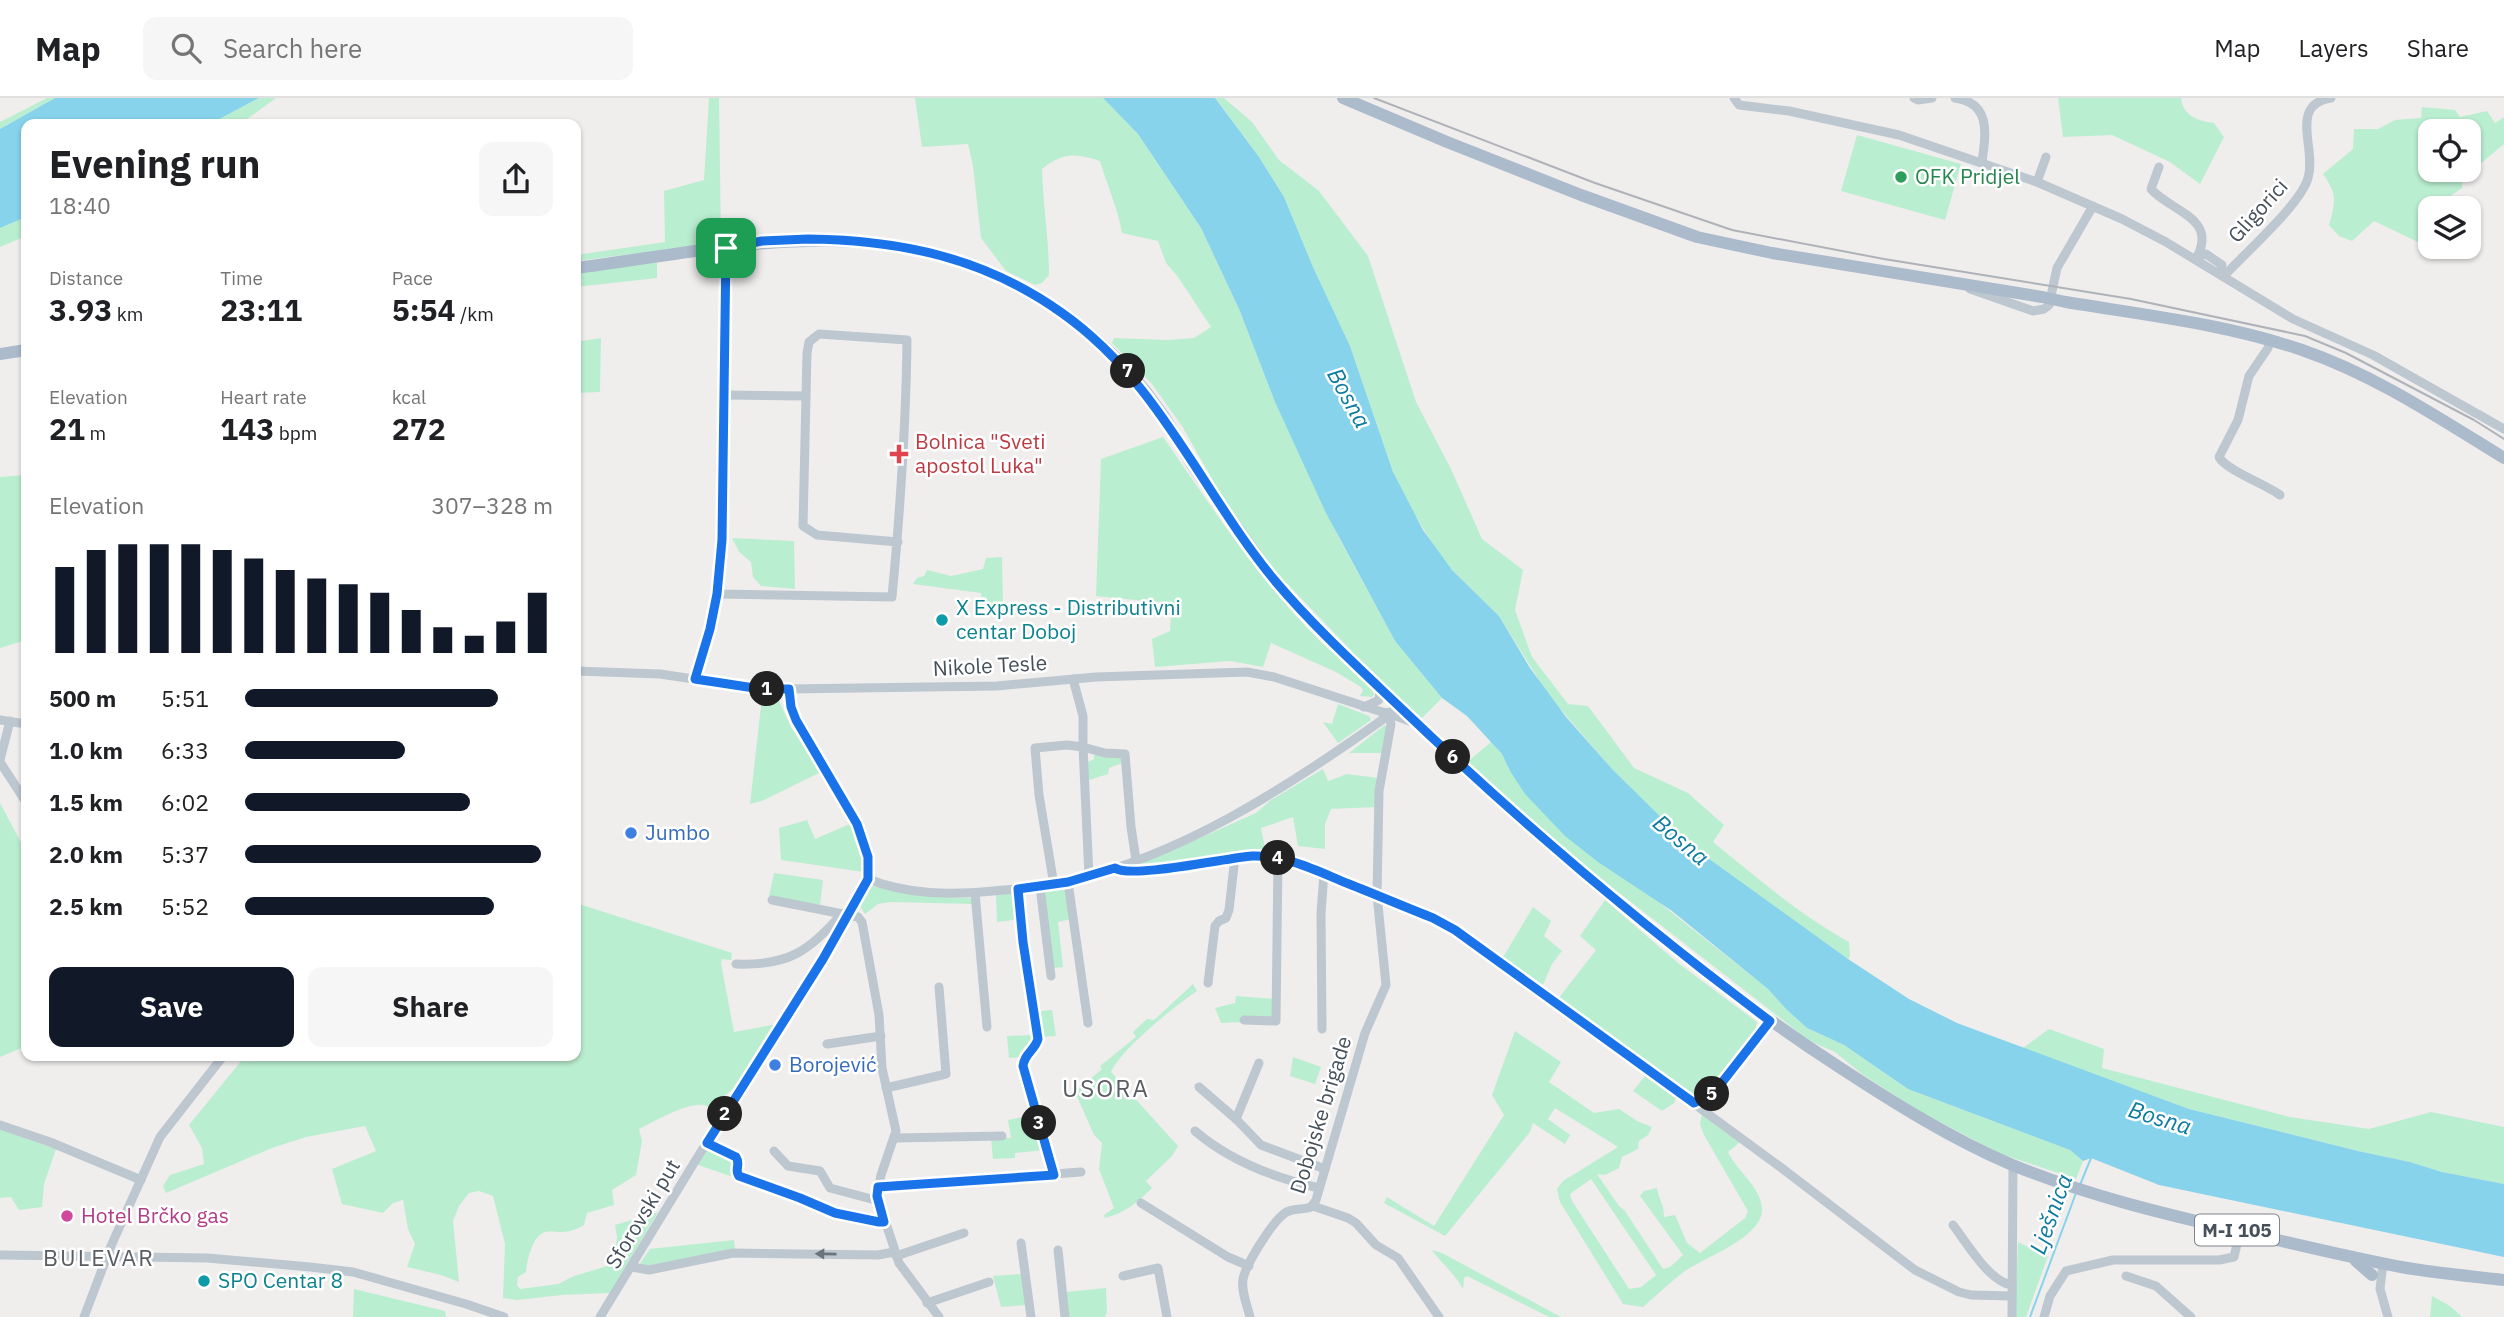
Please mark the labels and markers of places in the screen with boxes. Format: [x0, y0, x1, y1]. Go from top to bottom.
place label: OFK Pridjel [1915, 162, 2020, 190]
marker: OFK Pridjel [1893, 169, 1909, 185]
pin [696, 218, 756, 278]
pin: 7 [1110, 354, 1146, 388]
place label: Bolnica "Sveti apostol Luka" [915, 427, 1045, 479]
marker: Bolnica "Sveti apostol Luka" [889, 444, 909, 464]
place label: X Express - Distributivni centar Doboj [956, 593, 1181, 645]
marker: X Express - Distributivni centar Doboj [934, 612, 950, 628]
pin: 1 [750, 672, 784, 706]
pin: 6 [1436, 740, 1470, 774]
place label: Jumbo [645, 818, 710, 846]
marker: Jumbo [623, 825, 639, 841]
pin: 4 [1260, 840, 1296, 876]
place label: Borojević [789, 1050, 877, 1078]
marker: Borojević [767, 1057, 783, 1073]
pin: 5 [1694, 1076, 1730, 1112]
pin: 2 [708, 1096, 742, 1132]
pin: 3 [1021, 1105, 1056, 1140]
place label: Hotel Brčko gas [81, 1201, 229, 1229]
marker: Hotel Brčko gas [59, 1208, 75, 1224]
place label: SPO Centar 8 [218, 1266, 343, 1294]
marker: SPO Centar 8 [196, 1273, 212, 1289]

